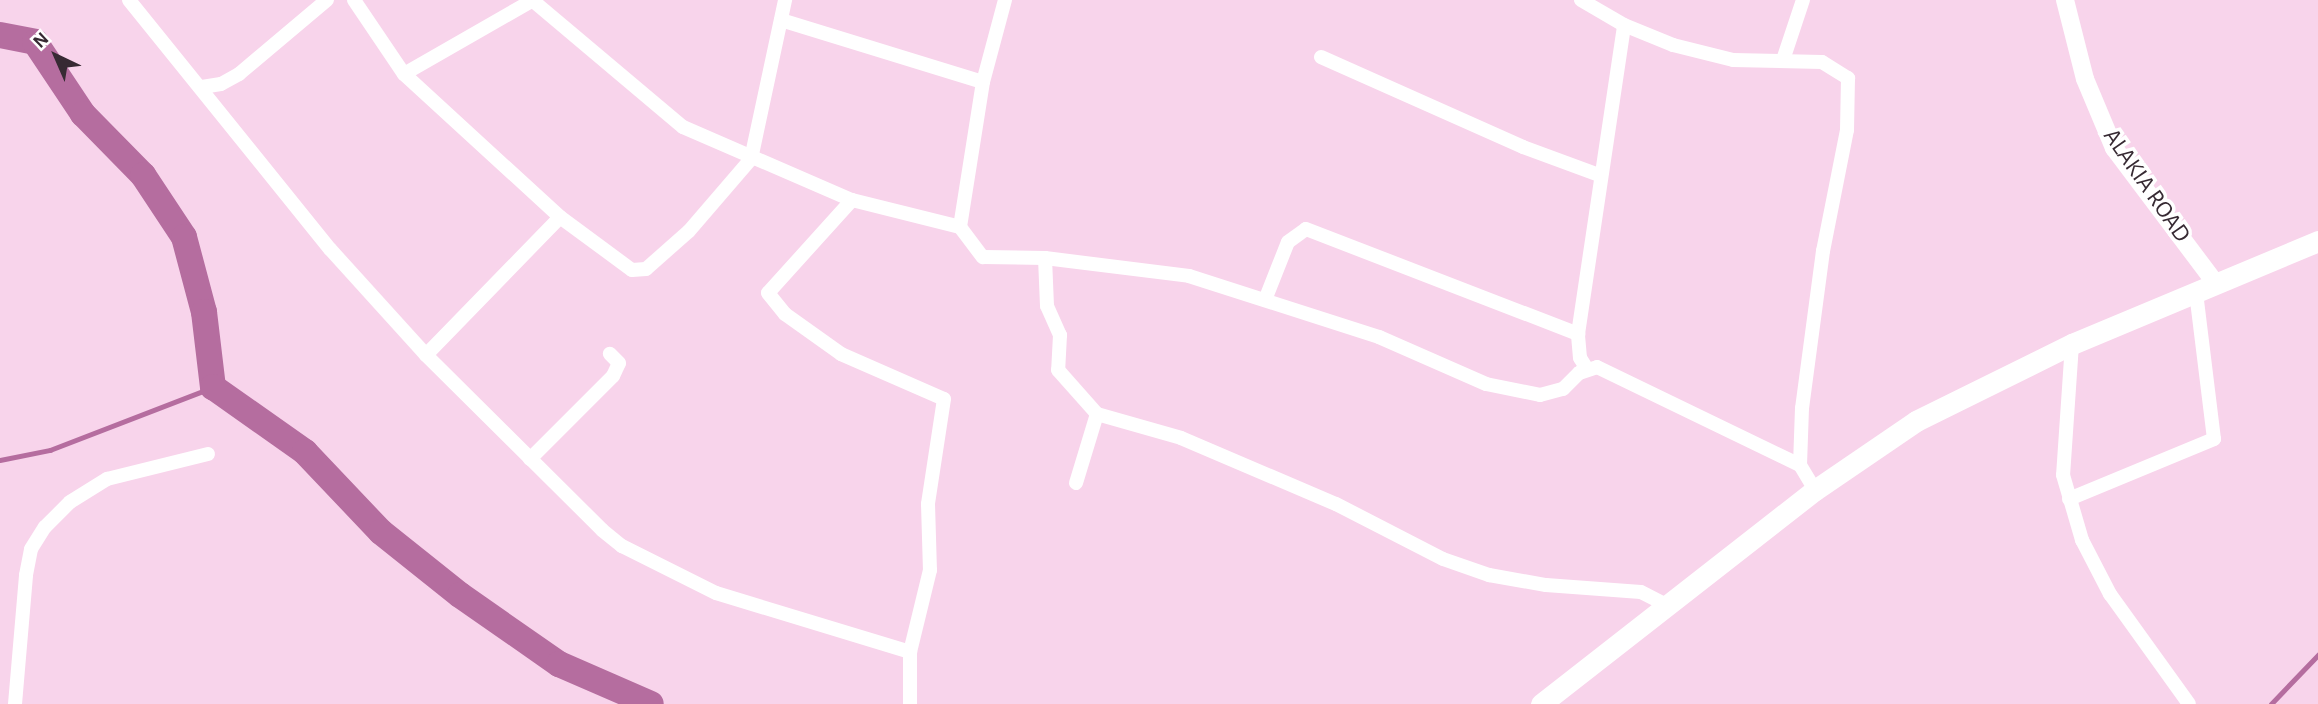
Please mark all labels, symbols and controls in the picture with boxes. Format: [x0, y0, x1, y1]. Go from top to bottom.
north arrow [21, 21, 91, 91]
text: N [30, 29, 52, 52]
street label: ALAKIA ROAD [2096, 123, 2196, 249]

